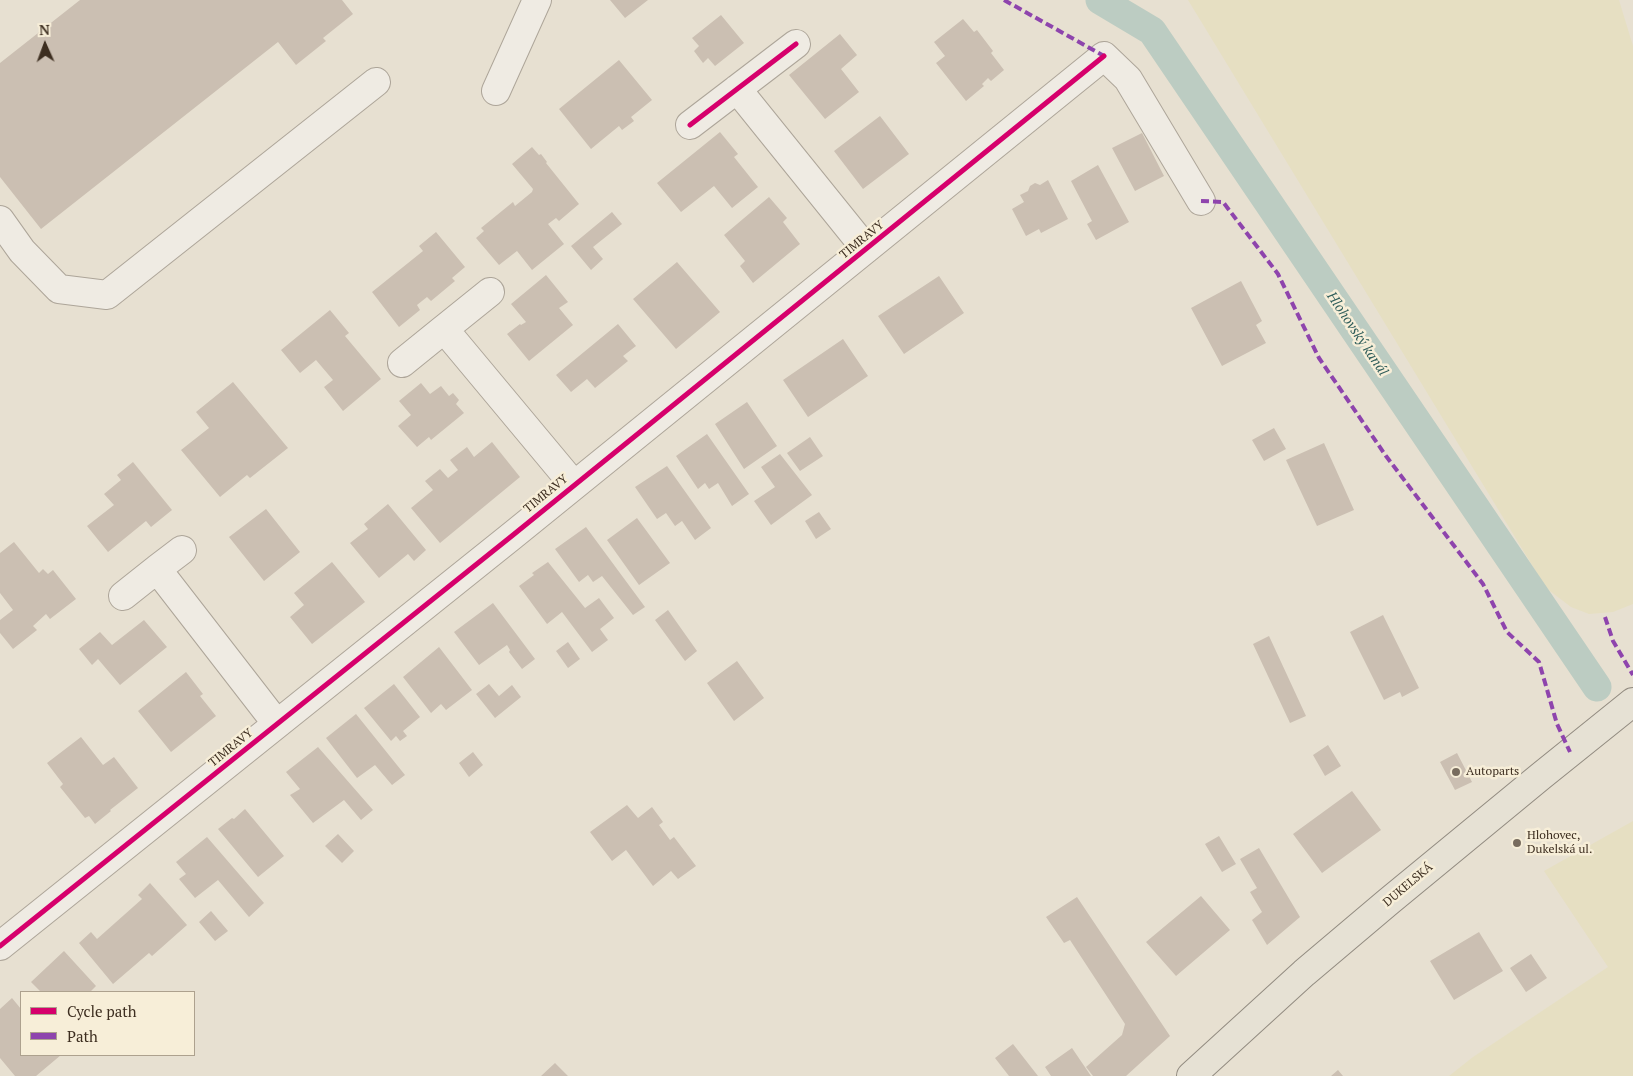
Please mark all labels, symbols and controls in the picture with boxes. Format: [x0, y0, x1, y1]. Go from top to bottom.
north arrow [20, 20, 70, 70]
text: N [39, 20, 50, 39]
street label: TIMRAVY [837, 218, 887, 262]
water label: Hlohovský kanál [1323, 289, 1391, 379]
street label: TIMRAVY [521, 472, 571, 516]
street label: TIMRAVY [206, 726, 256, 770]
place label: Autoparts [1466, 765, 1519, 779]
marker: Autoparts [1450, 766, 1462, 778]
place label: Hlohovec, Dukelská ul. [1527, 829, 1592, 857]
marker: Hlohovec, Dukelská ul. [1511, 837, 1523, 849]
street label: DUKELSKÁ [1380, 860, 1436, 910]
legend [20, 991, 195, 1056]
text: Cycle path [67, 1001, 137, 1021]
text: Path [67, 1026, 98, 1046]

